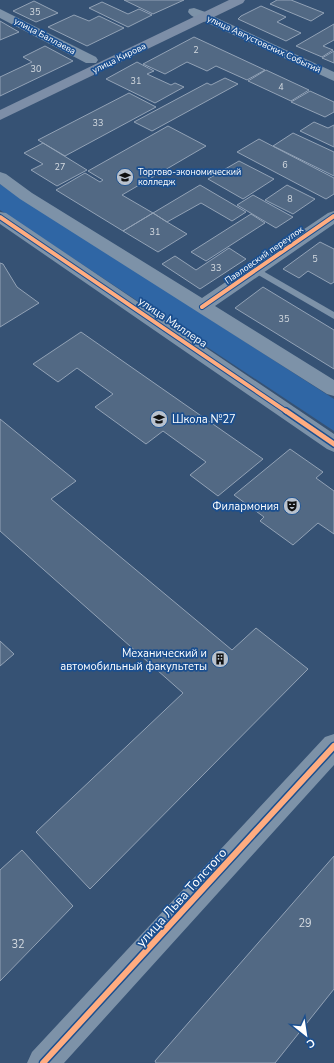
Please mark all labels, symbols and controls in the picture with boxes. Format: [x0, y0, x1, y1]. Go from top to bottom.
house number: 35 [30, 6, 40, 18]
street label: улица Августовских Событий [205, 12, 323, 76]
street label: улица Баллаева [12, 15, 78, 57]
street label: улица Кирова [90, 40, 148, 76]
house number: 2 [193, 44, 199, 56]
house number: 30 [31, 63, 41, 75]
house number: 31 [131, 75, 141, 87]
house number: 4 [278, 81, 284, 93]
house number: 33 [93, 117, 103, 129]
house number: 6 [282, 159, 288, 171]
house number: 27 [55, 161, 65, 173]
place label: Торгово-экономический колледж [138, 166, 241, 188]
school or university icon: Торгово-экономический колледж [115, 167, 135, 187]
house number: 8 [287, 193, 293, 205]
street label: Павловский переулок [222, 223, 306, 287]
house number: 31 [150, 226, 160, 238]
house number: 5 [312, 253, 318, 265]
house number: 33 [211, 262, 221, 274]
street label: улица Миллера [135, 294, 210, 351]
house number: 35 [279, 313, 289, 325]
school or university icon: Школа №27 [149, 409, 169, 429]
place label: Школа №27 [172, 412, 236, 427]
theatre icon: Филармония [282, 496, 302, 516]
place label: Филармония [212, 499, 279, 514]
place label: Механический и автомобильный факультеты [60, 646, 207, 674]
building icon: Механический и автомобильный факультеты [210, 649, 230, 669]
street label: улица Льва Толстого [132, 844, 231, 951]
house number: 29 [298, 916, 312, 931]
house number: 32 [11, 937, 25, 952]
north arrow [286, 1015, 326, 1055]
text: С [303, 1035, 318, 1052]

